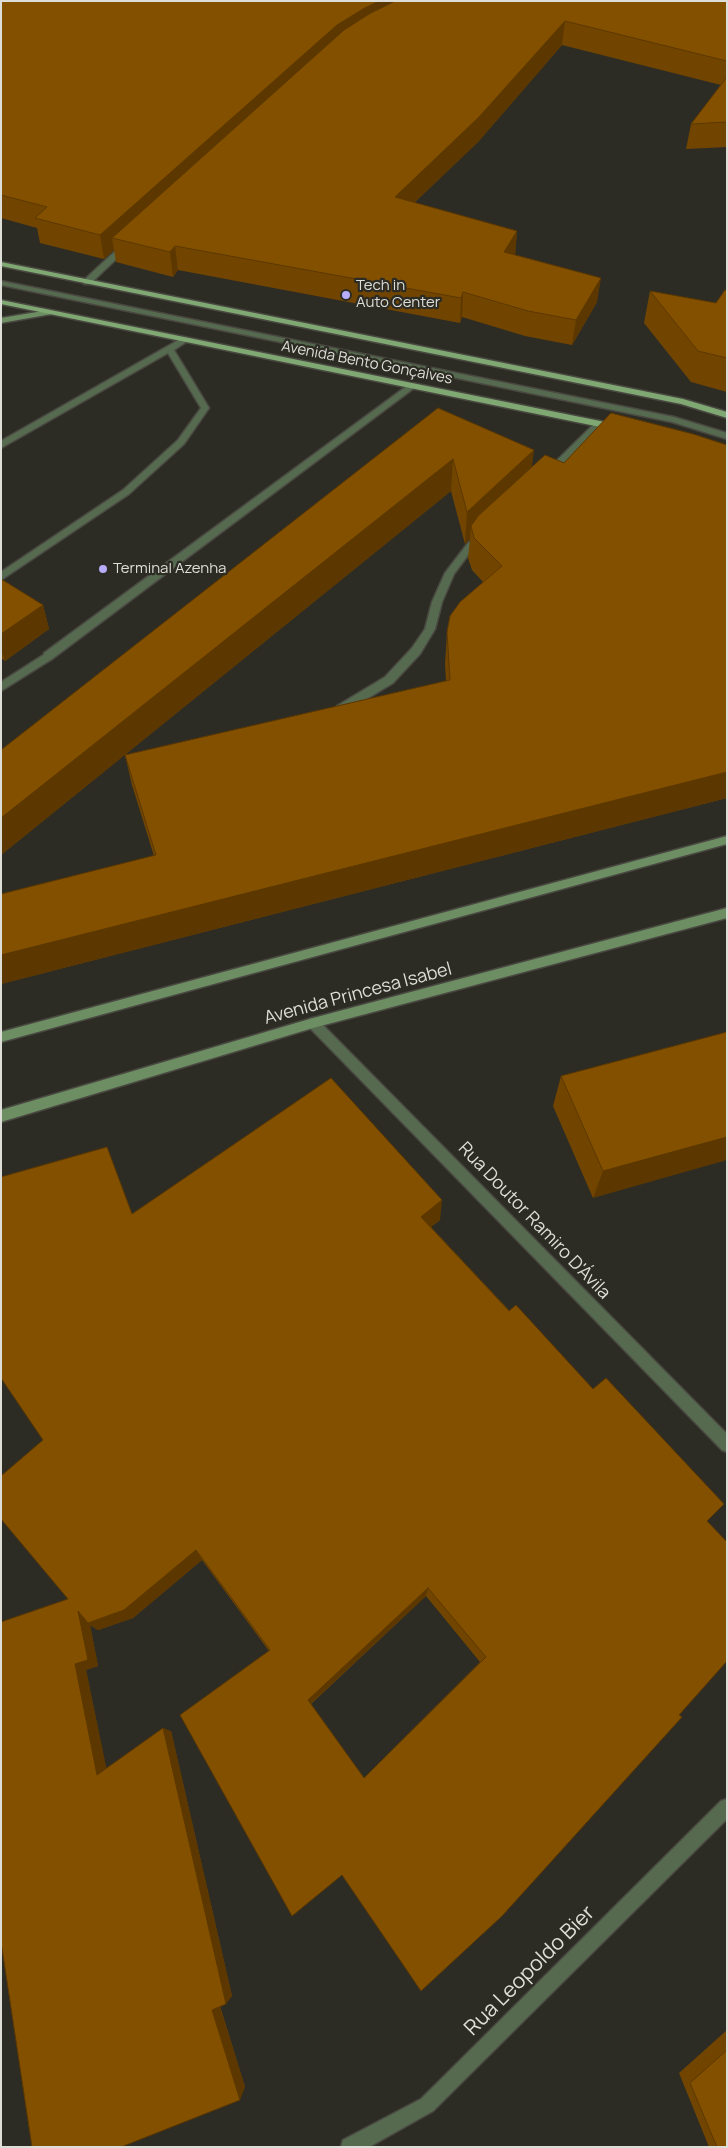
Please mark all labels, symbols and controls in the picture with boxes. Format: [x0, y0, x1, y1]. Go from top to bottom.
place label: Tech in Auto Center [356, 277, 440, 312]
marker: Tech in Auto Center [340, 289, 352, 301]
street label: Avenida Bento Gonçalves [280, 338, 454, 388]
place label: Terminal Azenha [113, 560, 226, 578]
marker: Terminal Azenha [97, 563, 109, 575]
street label: Avenida Princesa Isabel [262, 959, 454, 1029]
street label: Rua Doutor Ramiro D'Ávila [453, 1138, 615, 1304]
street label: Rua Leopoldo Bier [460, 1901, 600, 2041]

